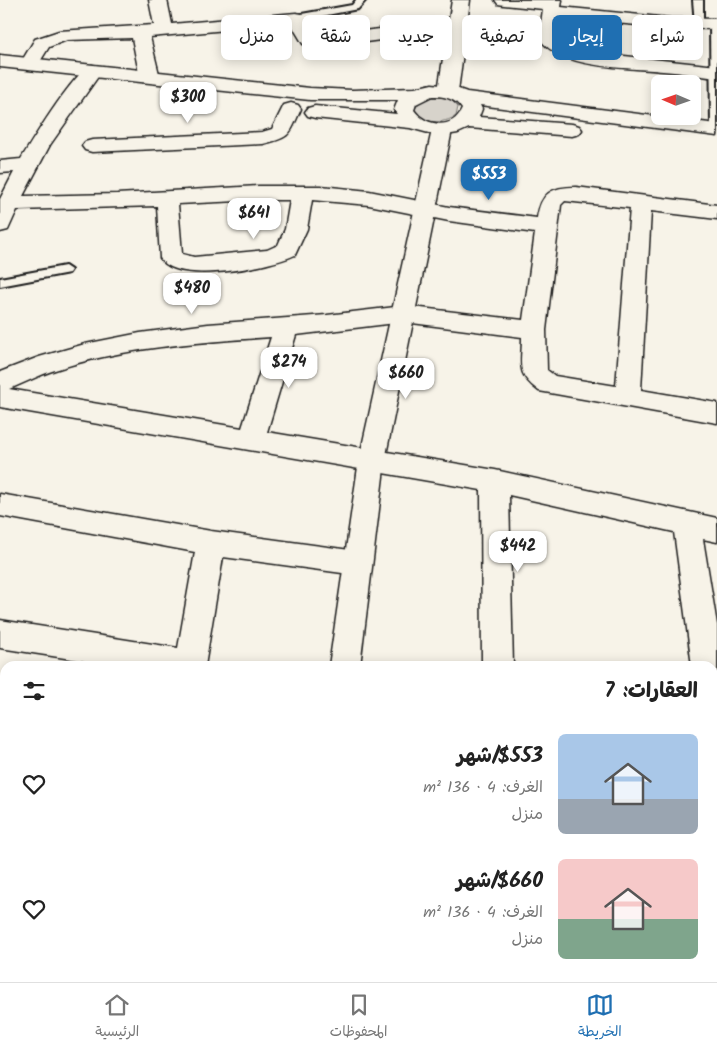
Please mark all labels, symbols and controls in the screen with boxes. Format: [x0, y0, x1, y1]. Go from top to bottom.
chip: منزل [221, 15, 292, 60]
chip: شقة [302, 15, 370, 60]
chip: جديد [380, 15, 452, 60]
chip: تصفية [462, 15, 542, 60]
chip: إيجار [552, 15, 622, 60]
chip: شراء [632, 15, 703, 60]
north arrow [651, 75, 701, 125]
map controls [651, 75, 701, 125]
pin: $300 [158, 82, 218, 124]
text: $300 [171, 85, 205, 110]
pin: $553 [459, 158, 519, 201]
text: $553 [472, 162, 506, 187]
pin: $641 [224, 198, 284, 240]
text: $641 [238, 201, 270, 226]
pin: $480 [162, 272, 222, 315]
text: $480 [174, 276, 210, 301]
pin: $274 [259, 346, 319, 389]
text: $274 [271, 350, 307, 375]
pin: $660 [376, 358, 436, 400]
text: $660 [388, 361, 424, 386]
pin: $442 [488, 530, 548, 573]
text: $442 [500, 534, 536, 559]
text: العقارات: 7 [604, 675, 698, 708]
icon: filters [20, 677, 48, 705]
text: $553/شهر [457, 740, 543, 773]
icon: home [598, 754, 658, 814]
icon: heart [20, 770, 48, 798]
text: الغرف: 4 · 136 m² [423, 775, 543, 800]
text: منزل [511, 802, 543, 827]
text: $660/شهر [456, 865, 543, 898]
icon: home [598, 879, 658, 939]
icon: heart [20, 895, 48, 923]
text: الغرف: 4 · 136 m² [423, 900, 543, 925]
text: منزل [511, 927, 543, 952]
tab: الرئيسية [95, 991, 139, 1044]
tab: المحفوظات [330, 991, 387, 1044]
tab: الخريطة [578, 991, 622, 1044]

